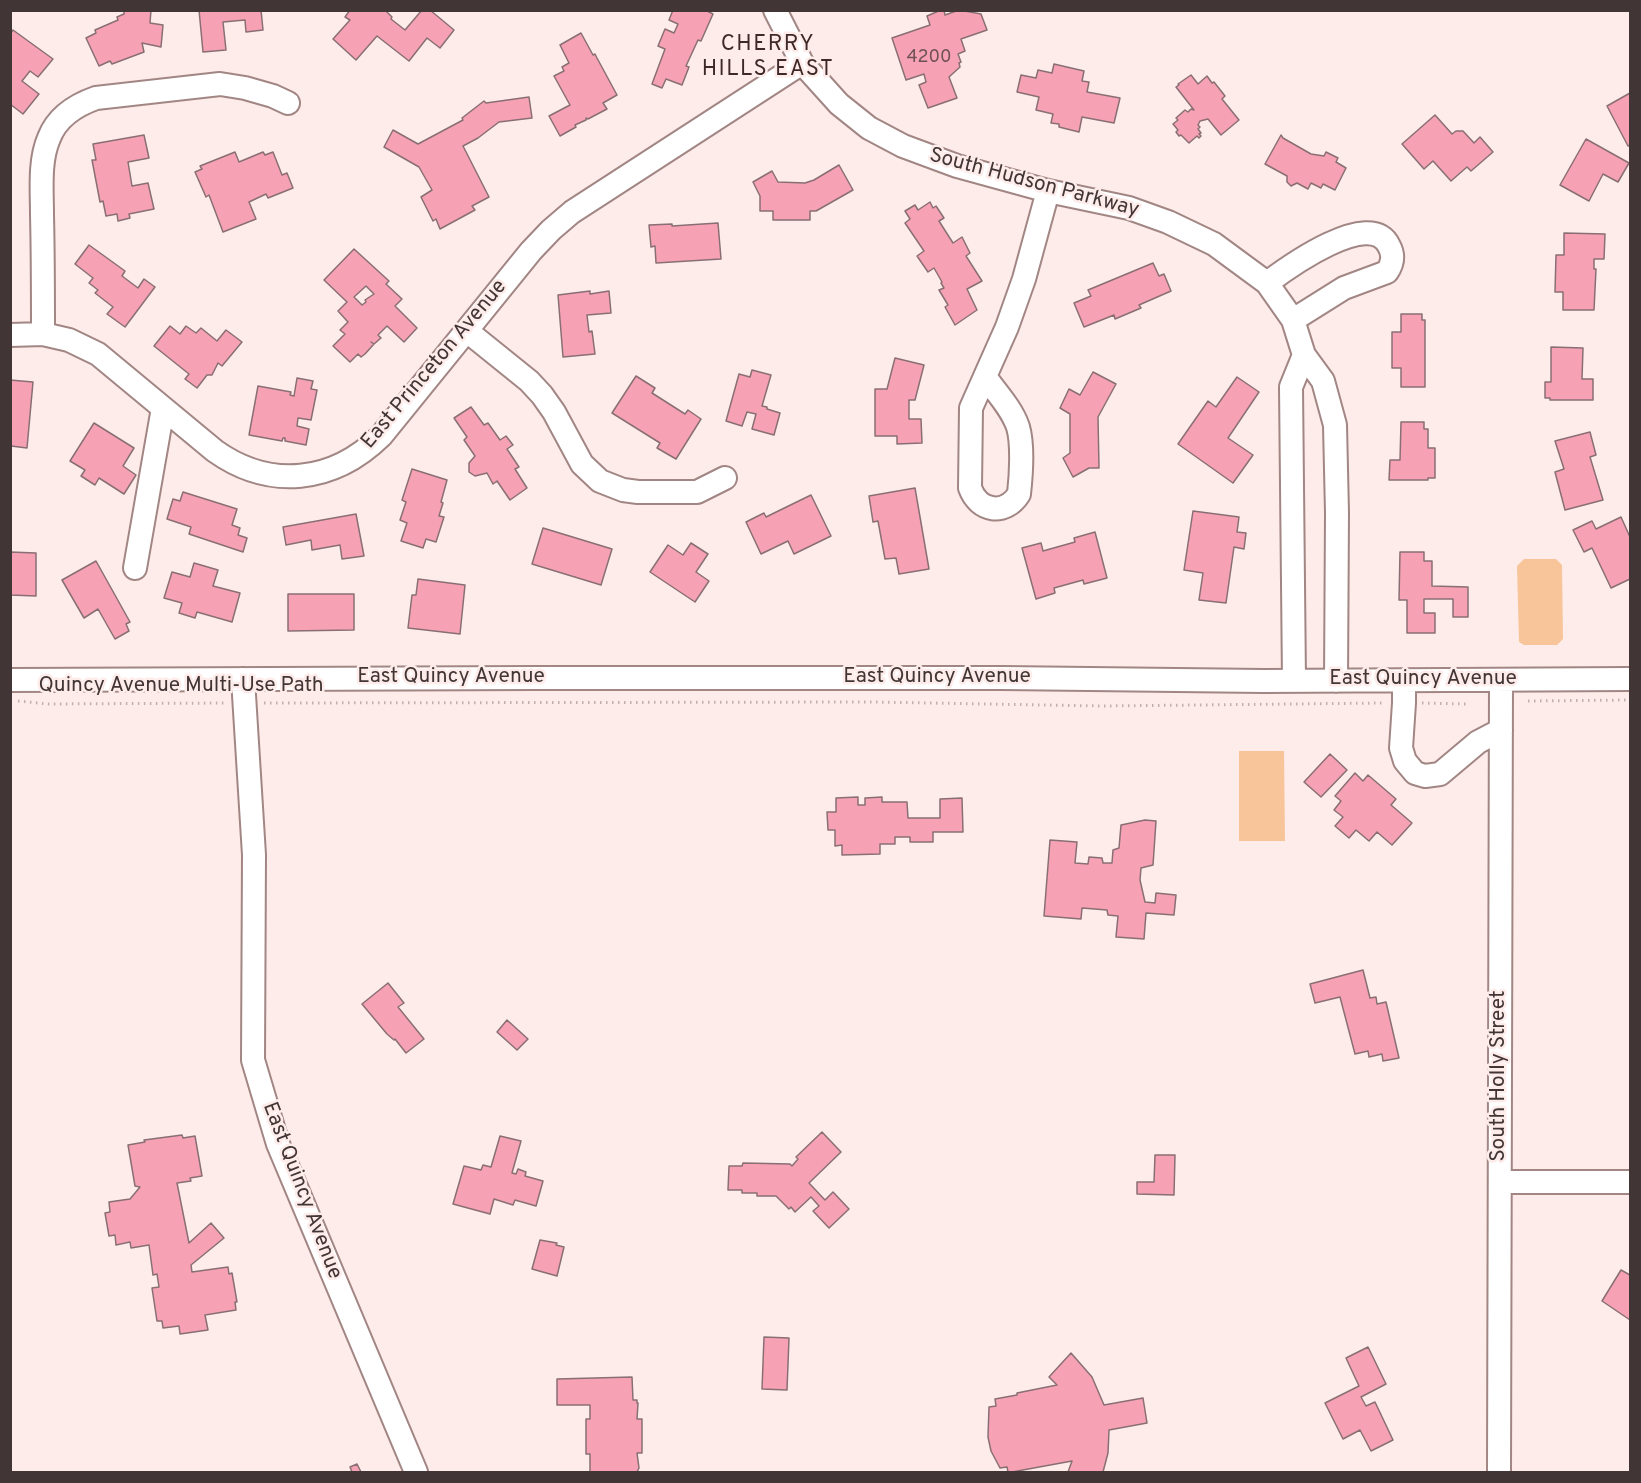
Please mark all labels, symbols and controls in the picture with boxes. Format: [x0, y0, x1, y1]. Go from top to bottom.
district label: CHERRY HILLS EAST [702, 33, 834, 84]
house number: 4200 [906, 47, 952, 69]
street label: South Hudson Parkway [926, 144, 1142, 224]
street label: East Princeton Avenue [357, 275, 513, 455]
street label: East Quincy Avenue [357, 665, 545, 691]
street label: East Quincy Avenue [843, 665, 1031, 691]
street label: East Quincy Avenue [1329, 667, 1517, 693]
street label: Quincy Avenue Multi-Use Path [39, 674, 323, 700]
street label: South Holly Street [1487, 990, 1513, 1162]
street label: East Quincy Avenue [256, 1099, 346, 1283]

